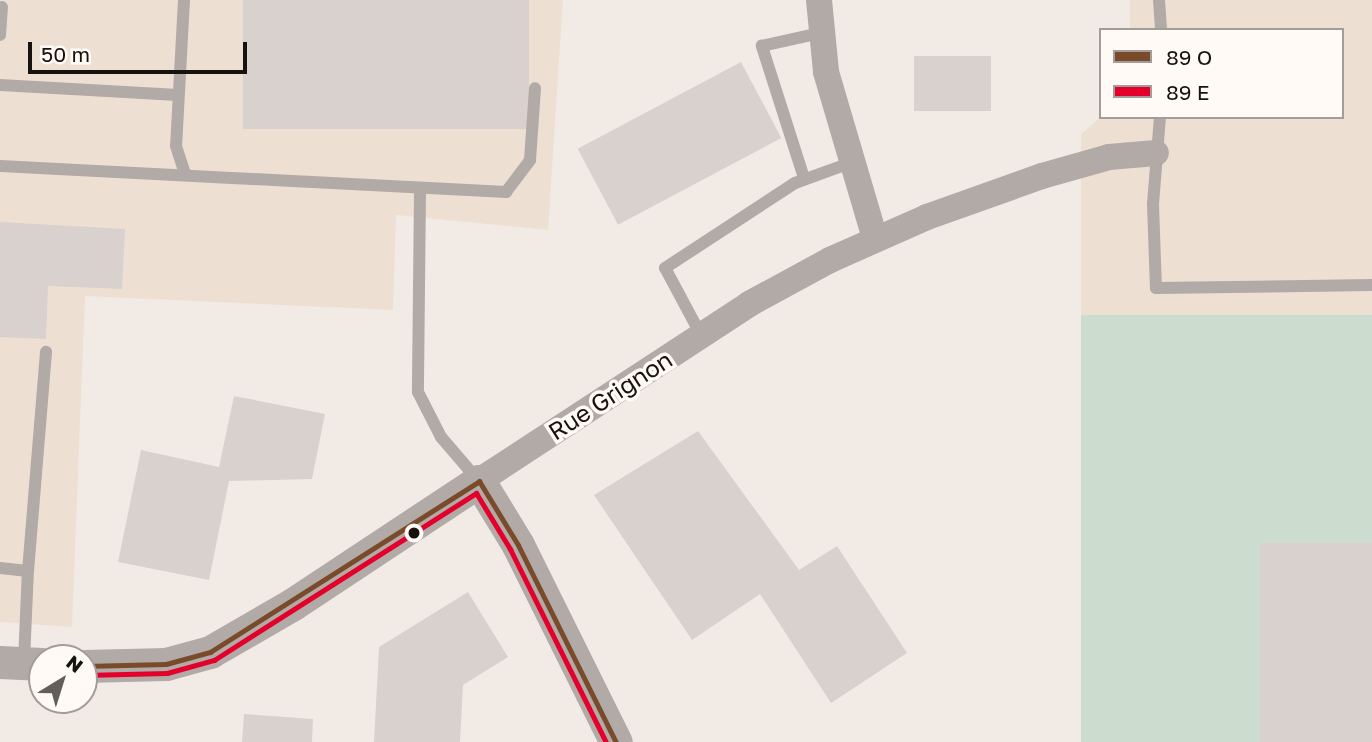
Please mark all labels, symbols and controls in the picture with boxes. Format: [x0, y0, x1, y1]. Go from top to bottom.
scale bar [32, 28, 250, 72]
legend [1099, 28, 1344, 119]
text: 50 m [41, 41, 90, 67]
text: 89 O [1166, 44, 1212, 70]
text: 89 E [1166, 79, 1210, 105]
street label: Rue Grignon [543, 344, 677, 446]
unlabelled marker [407, 526, 421, 540]
north arrow [28, 644, 98, 714]
text: N [62, 650, 88, 677]

